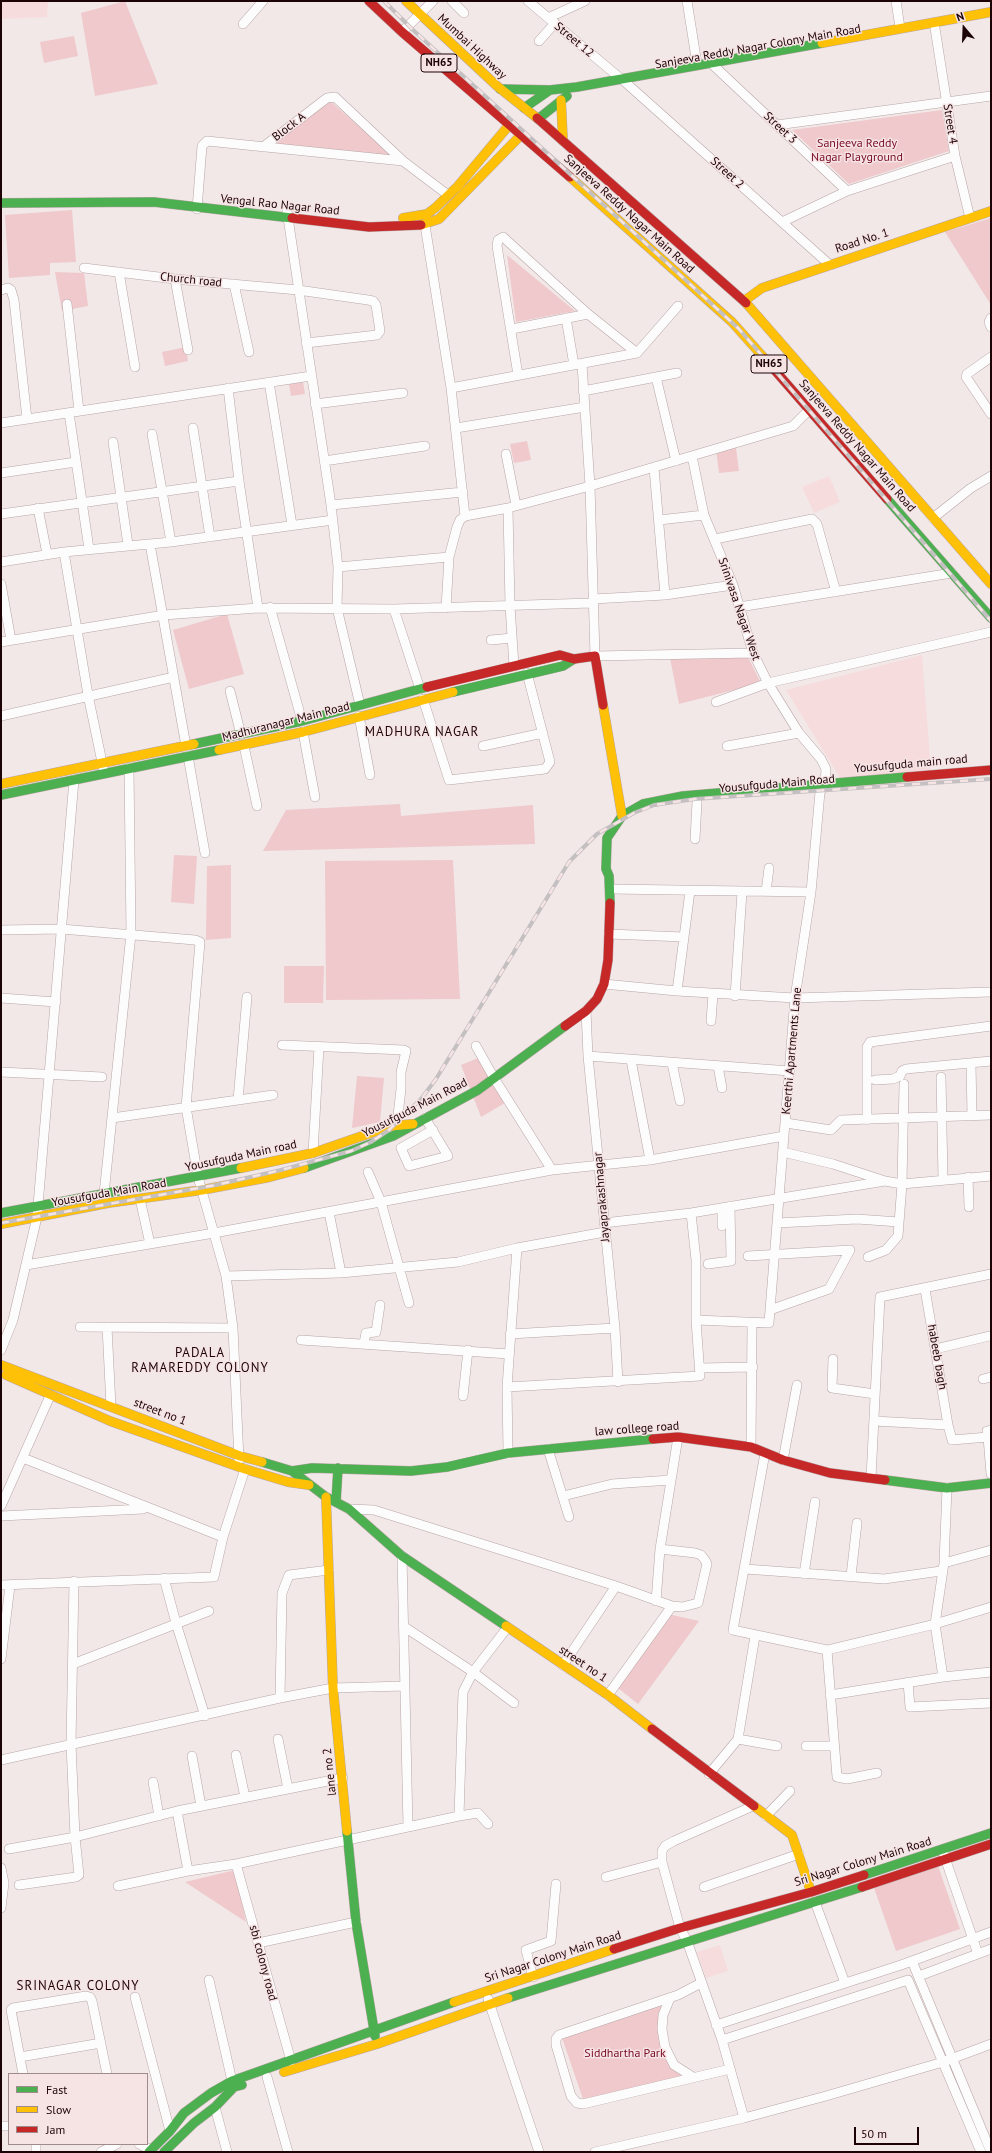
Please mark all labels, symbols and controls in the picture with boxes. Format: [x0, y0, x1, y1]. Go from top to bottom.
north arrow [944, 8, 984, 48]
text: N [954, 9, 966, 24]
street label: Mumbai Highway [434, 11, 510, 83]
street label: Street 12 [551, 19, 597, 61]
street label: Sanjeeva Reddy Nagar Colony Main Road [654, 22, 862, 72]
road number: NH65 [421, 54, 457, 72]
street label: Street 4 [940, 103, 960, 145]
street label: Street 3 [760, 109, 800, 147]
street label: Block A [269, 110, 309, 144]
park label: Sanjeeva Reddy Nagar Playground [811, 137, 903, 165]
street label: Sanjeeva Reddy Nagar Main Road [561, 152, 697, 276]
street label: Street 2 [707, 154, 747, 192]
street label: Vengal Rao Nagar Road [220, 192, 340, 218]
street label: Road No. 1 [833, 226, 891, 256]
street label: Church road [159, 270, 223, 290]
road number: NH65 [751, 355, 787, 373]
street label: Sanjeeva Reddy Nagar Main Road [796, 377, 918, 515]
street label: Srinivasa Nagar West [715, 556, 763, 662]
street label: Madhuranagar Main Road [221, 699, 351, 745]
district label: MADHURA NAGAR [365, 724, 479, 740]
street label: Yousufguda main road [854, 752, 968, 776]
street label: Yousufguda Main Road [719, 772, 835, 796]
street label: Keerthi Apartments Lane [779, 987, 805, 1115]
street label: Yousufguda Main Road [360, 1075, 470, 1141]
street label: Yousufguda Main road [184, 1137, 298, 1175]
street label: Jayaprakashnagar [591, 1152, 613, 1242]
street label: Yousufguda Main Road [51, 1176, 167, 1210]
street label: habeeb bagh [924, 1323, 950, 1391]
district label: PADALA RAMAREDDY COLONY [131, 1345, 269, 1376]
street label: street no 1 [132, 1395, 188, 1429]
street label: law college road [594, 1419, 680, 1439]
street label: street no 1 [556, 1643, 610, 1685]
street label: lane no 2 [320, 1747, 340, 1797]
street label: Sri Nagar Colony Main Road [793, 1834, 933, 1890]
street label: sbi colony road [246, 1924, 280, 2002]
street label: Sri Nagar Colony Main Road [483, 1928, 623, 1986]
district label: SRINAGAR COLONY [17, 1978, 139, 1994]
park label: Siddhartha Park [584, 2047, 666, 2061]
legend [8, 2073, 148, 2145]
text: Fast [46, 2082, 67, 2097]
text: Slow [46, 2102, 71, 2117]
scale bar [856, 2119, 921, 2145]
text: Jam [46, 2122, 65, 2137]
text: 50 m [861, 2126, 887, 2141]

